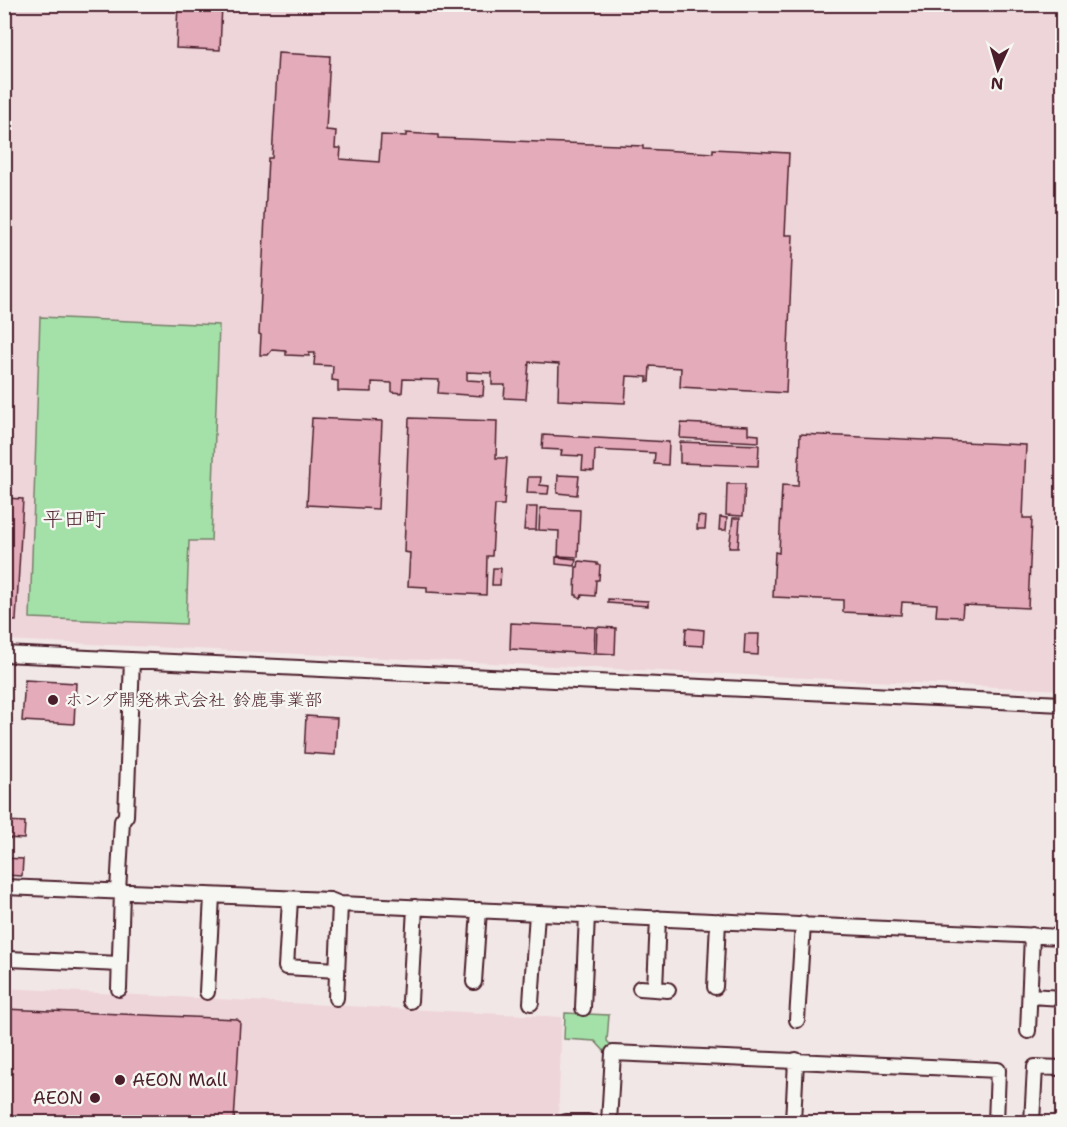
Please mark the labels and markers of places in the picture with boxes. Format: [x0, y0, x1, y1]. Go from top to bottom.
place label: ホンダ開発株式会社 鈴鹿事業部 [65, 688, 322, 712]
marker: ホンダ開発株式会社 鈴鹿事業部 [46, 693, 60, 707]
place label: AEON Mall [132, 1068, 228, 1092]
marker: AEON Mall [113, 1073, 127, 1087]
place label: AEON [33, 1086, 83, 1110]
marker: AEON [88, 1091, 102, 1105]

